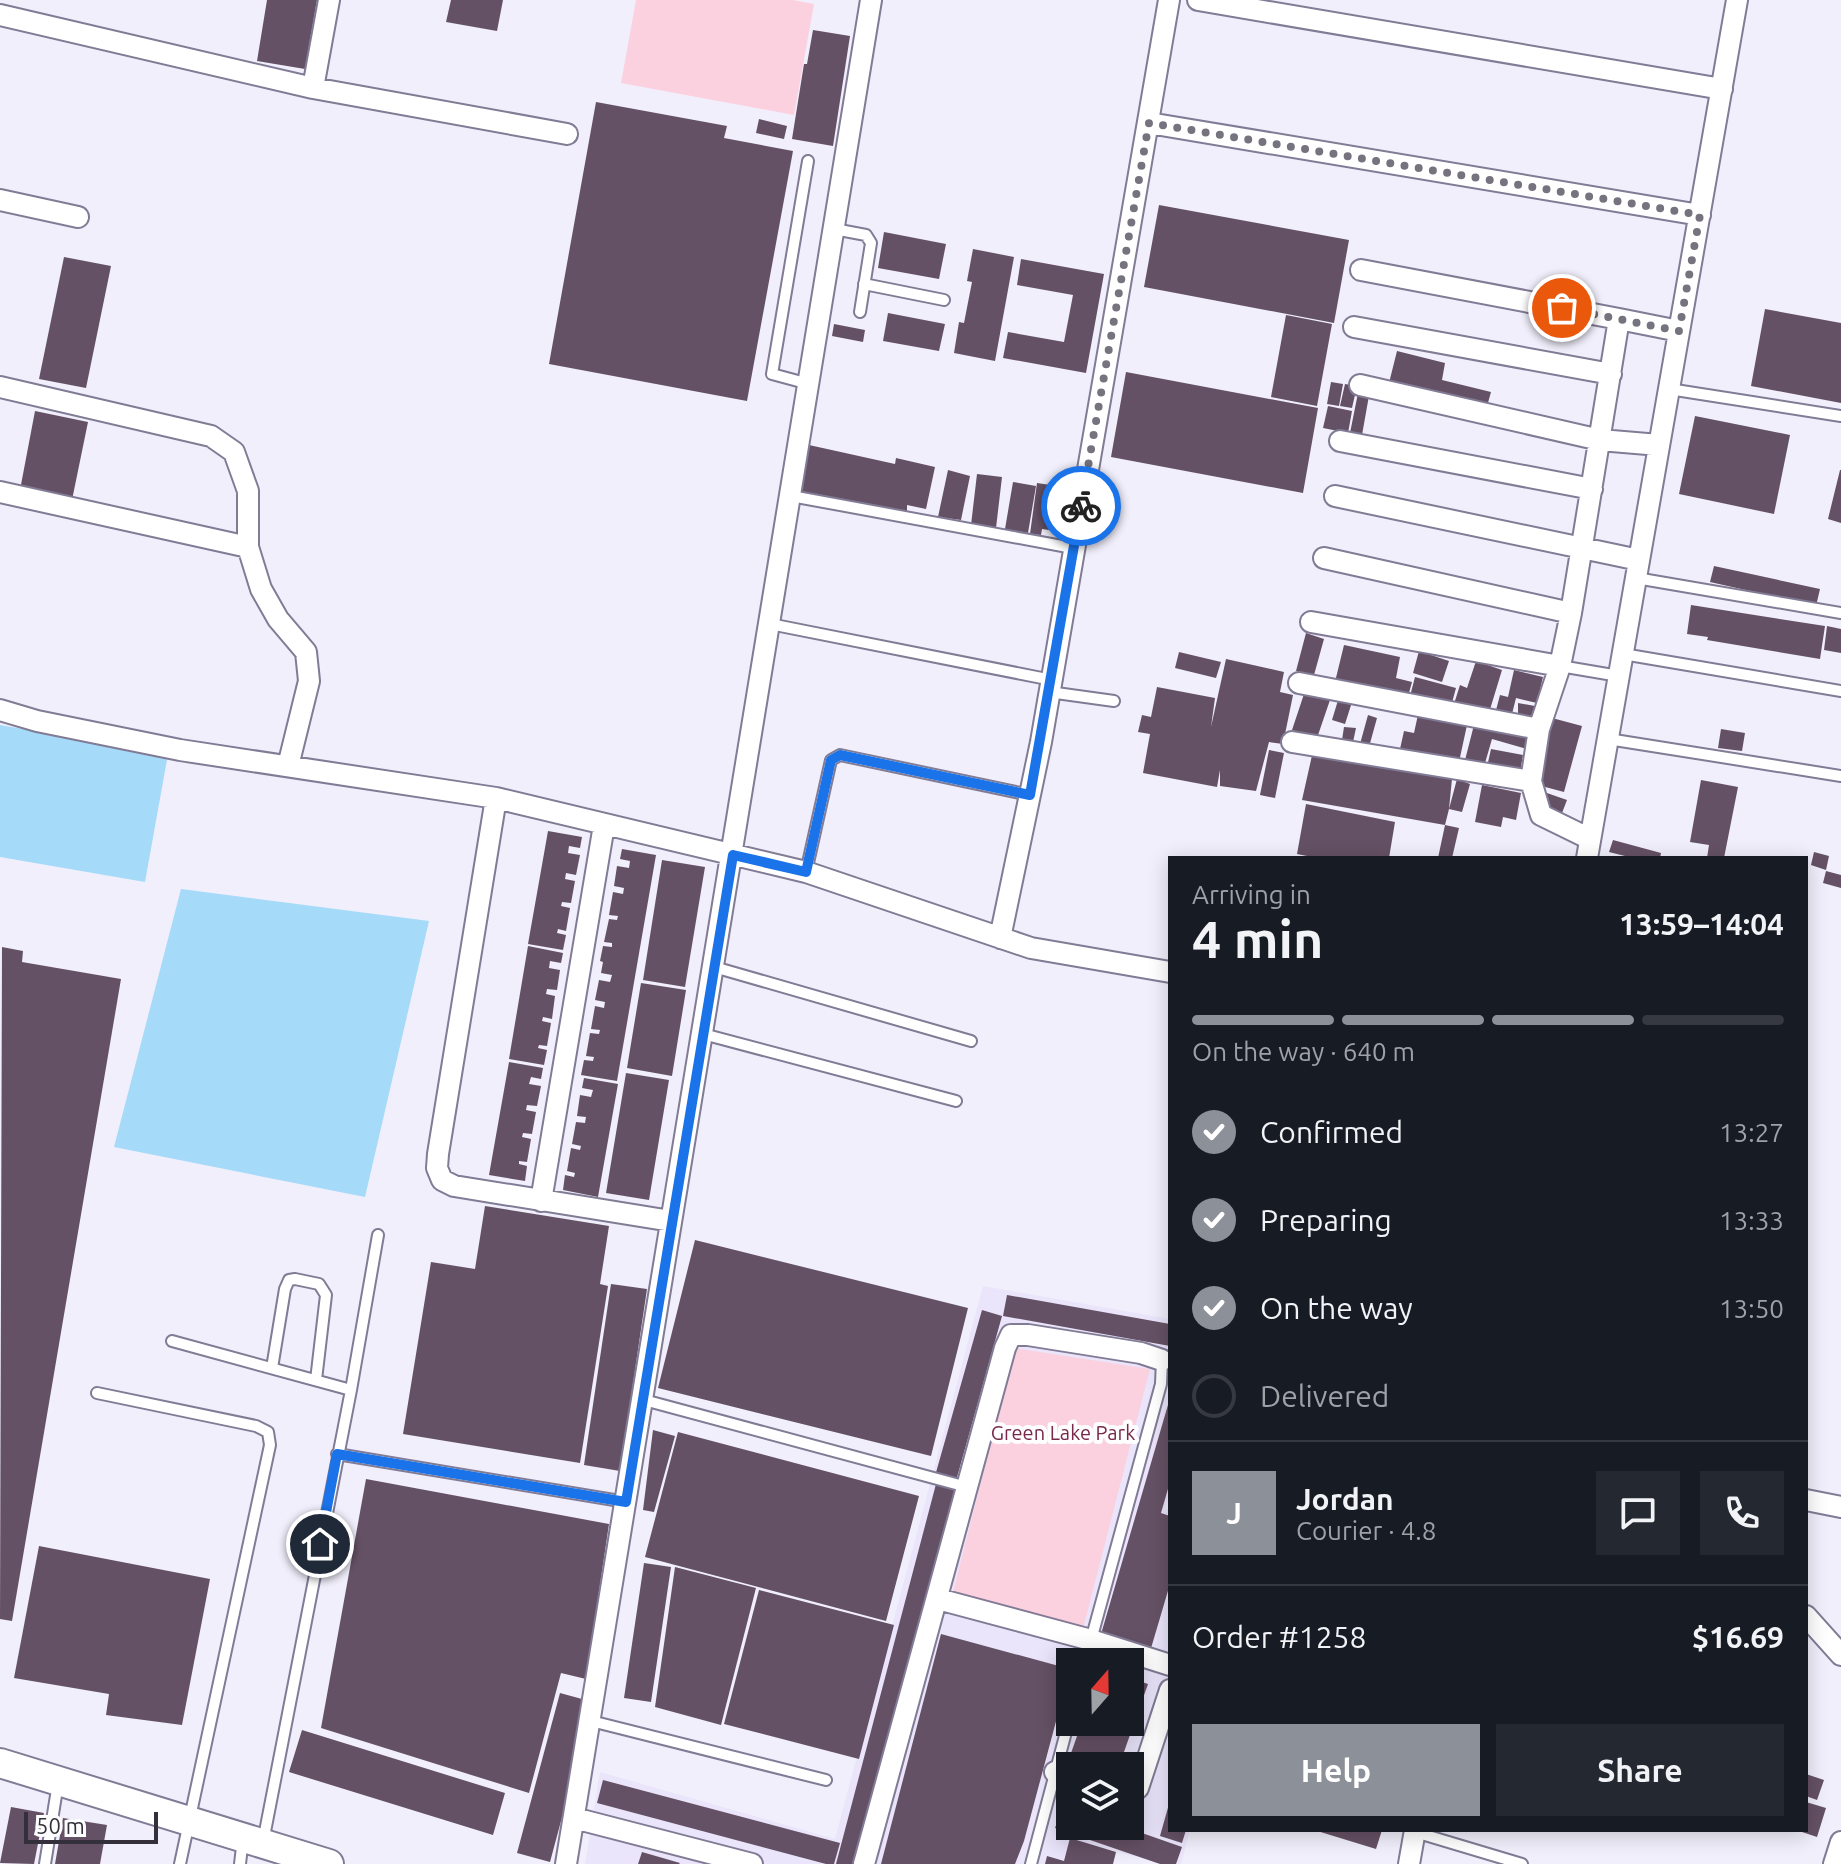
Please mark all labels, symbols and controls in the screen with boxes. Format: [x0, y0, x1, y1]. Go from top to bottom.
pin [1528, 274, 1596, 342]
icon: bag [1540, 286, 1584, 330]
courier [1041, 466, 1121, 546]
icon: bike [1059, 484, 1103, 528]
text: Arriving in [1192, 880, 1311, 909]
text: 13:59–14:04 [1619, 907, 1784, 941]
text: 4 min [1192, 910, 1323, 968]
text: On the way · 640 m [1192, 1037, 1415, 1066]
icon: check [1192, 1110, 1236, 1154]
text: Confirmed [1260, 1115, 1403, 1149]
text: 13:27 [1719, 1118, 1784, 1147]
icon: check [1192, 1198, 1236, 1242]
text: Preparing [1260, 1203, 1392, 1237]
text: 13:33 [1719, 1206, 1784, 1235]
icon: check [1192, 1286, 1236, 1330]
text: On the way [1260, 1291, 1413, 1325]
text: 13:50 [1719, 1294, 1784, 1323]
text: Delivered [1260, 1379, 1389, 1413]
park label: Green Lake Park [991, 1421, 1135, 1444]
button: chat [1596, 1471, 1680, 1555]
button: phone [1700, 1471, 1784, 1555]
text: Jordan [1296, 1482, 1394, 1516]
text: J [1226, 1496, 1242, 1530]
pin [286, 1510, 354, 1578]
text: Courier · 4.8 [1296, 1516, 1436, 1545]
icon: home [298, 1522, 342, 1566]
text: Order #1258 [1192, 1620, 1366, 1654]
text: $16.69 [1692, 1620, 1784, 1654]
north arrow [1056, 1648, 1144, 1736]
map controls [1056, 1648, 1144, 1840]
button: Help [1192, 1724, 1480, 1816]
button: Share [1496, 1724, 1784, 1816]
button: layers [1056, 1752, 1144, 1840]
scale bar [24, 1808, 158, 1844]
text: 50 m [36, 1813, 85, 1838]

